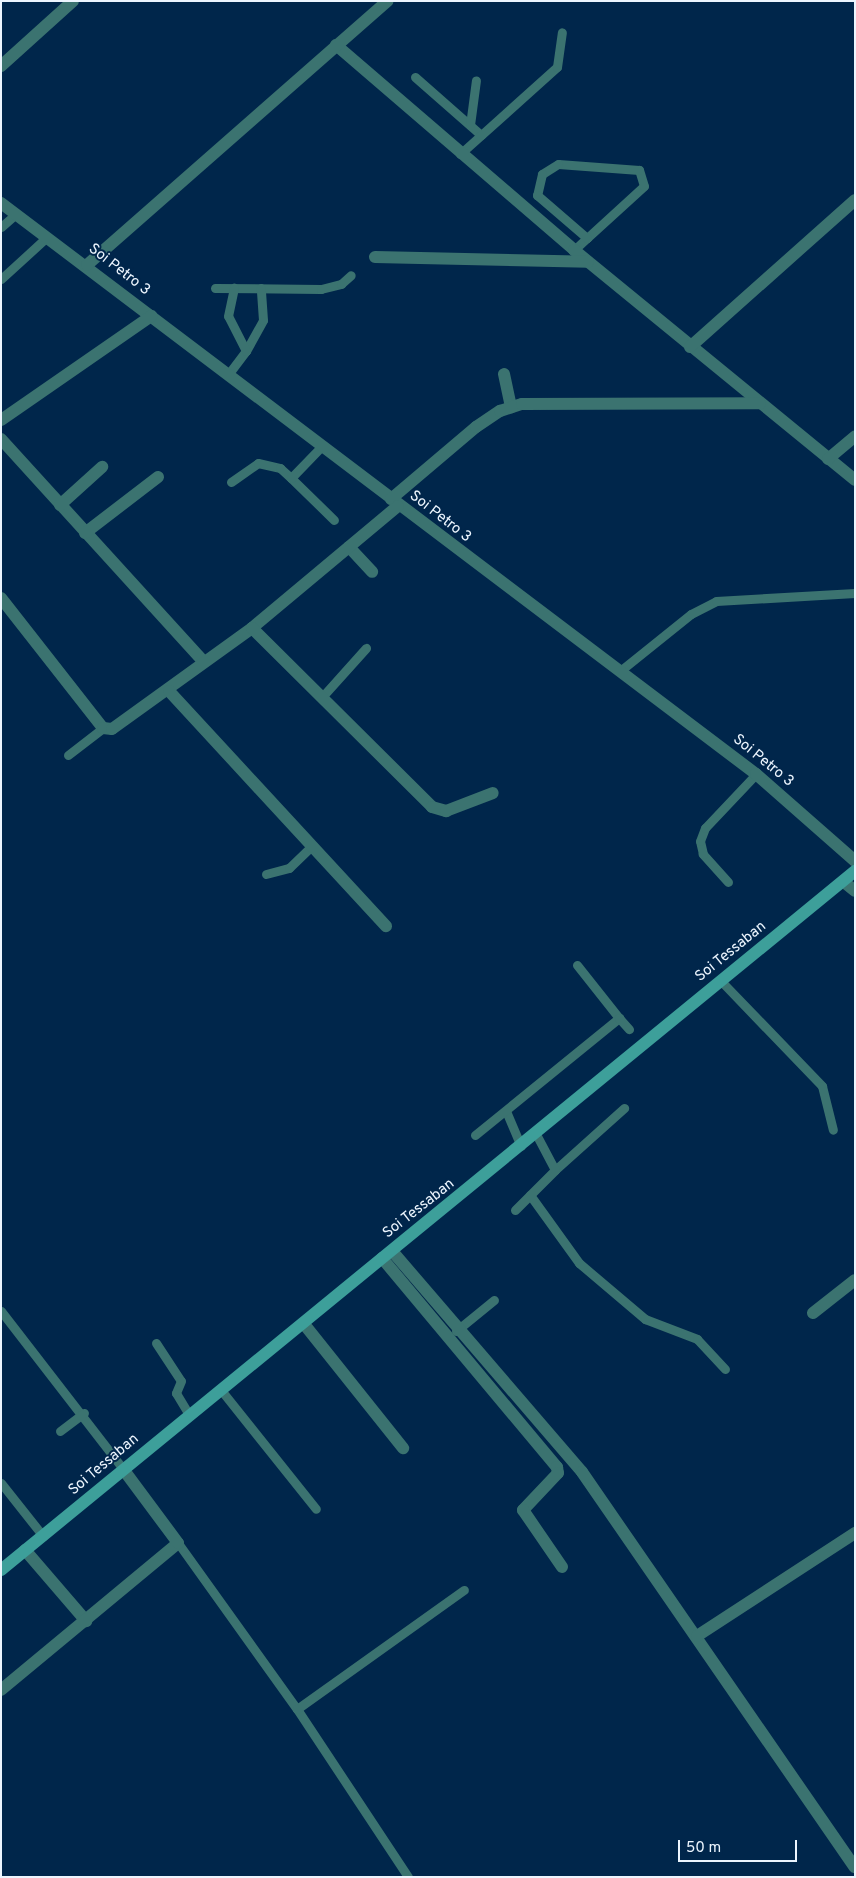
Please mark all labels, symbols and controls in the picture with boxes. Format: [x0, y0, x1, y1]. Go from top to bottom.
street label: Soi Petro 3 [85, 240, 153, 300]
street label: Soi Petro 3 [406, 487, 474, 547]
street label: Soi Petro 3 [729, 731, 797, 791]
street label: Soi Tessaban [692, 918, 770, 986]
street label: Soi Tessaban [379, 1175, 459, 1243]
street label: Soi Tessaban [65, 1430, 143, 1500]
scale bar [681, 1830, 800, 1862]
text: 50 m [686, 1839, 721, 1858]

